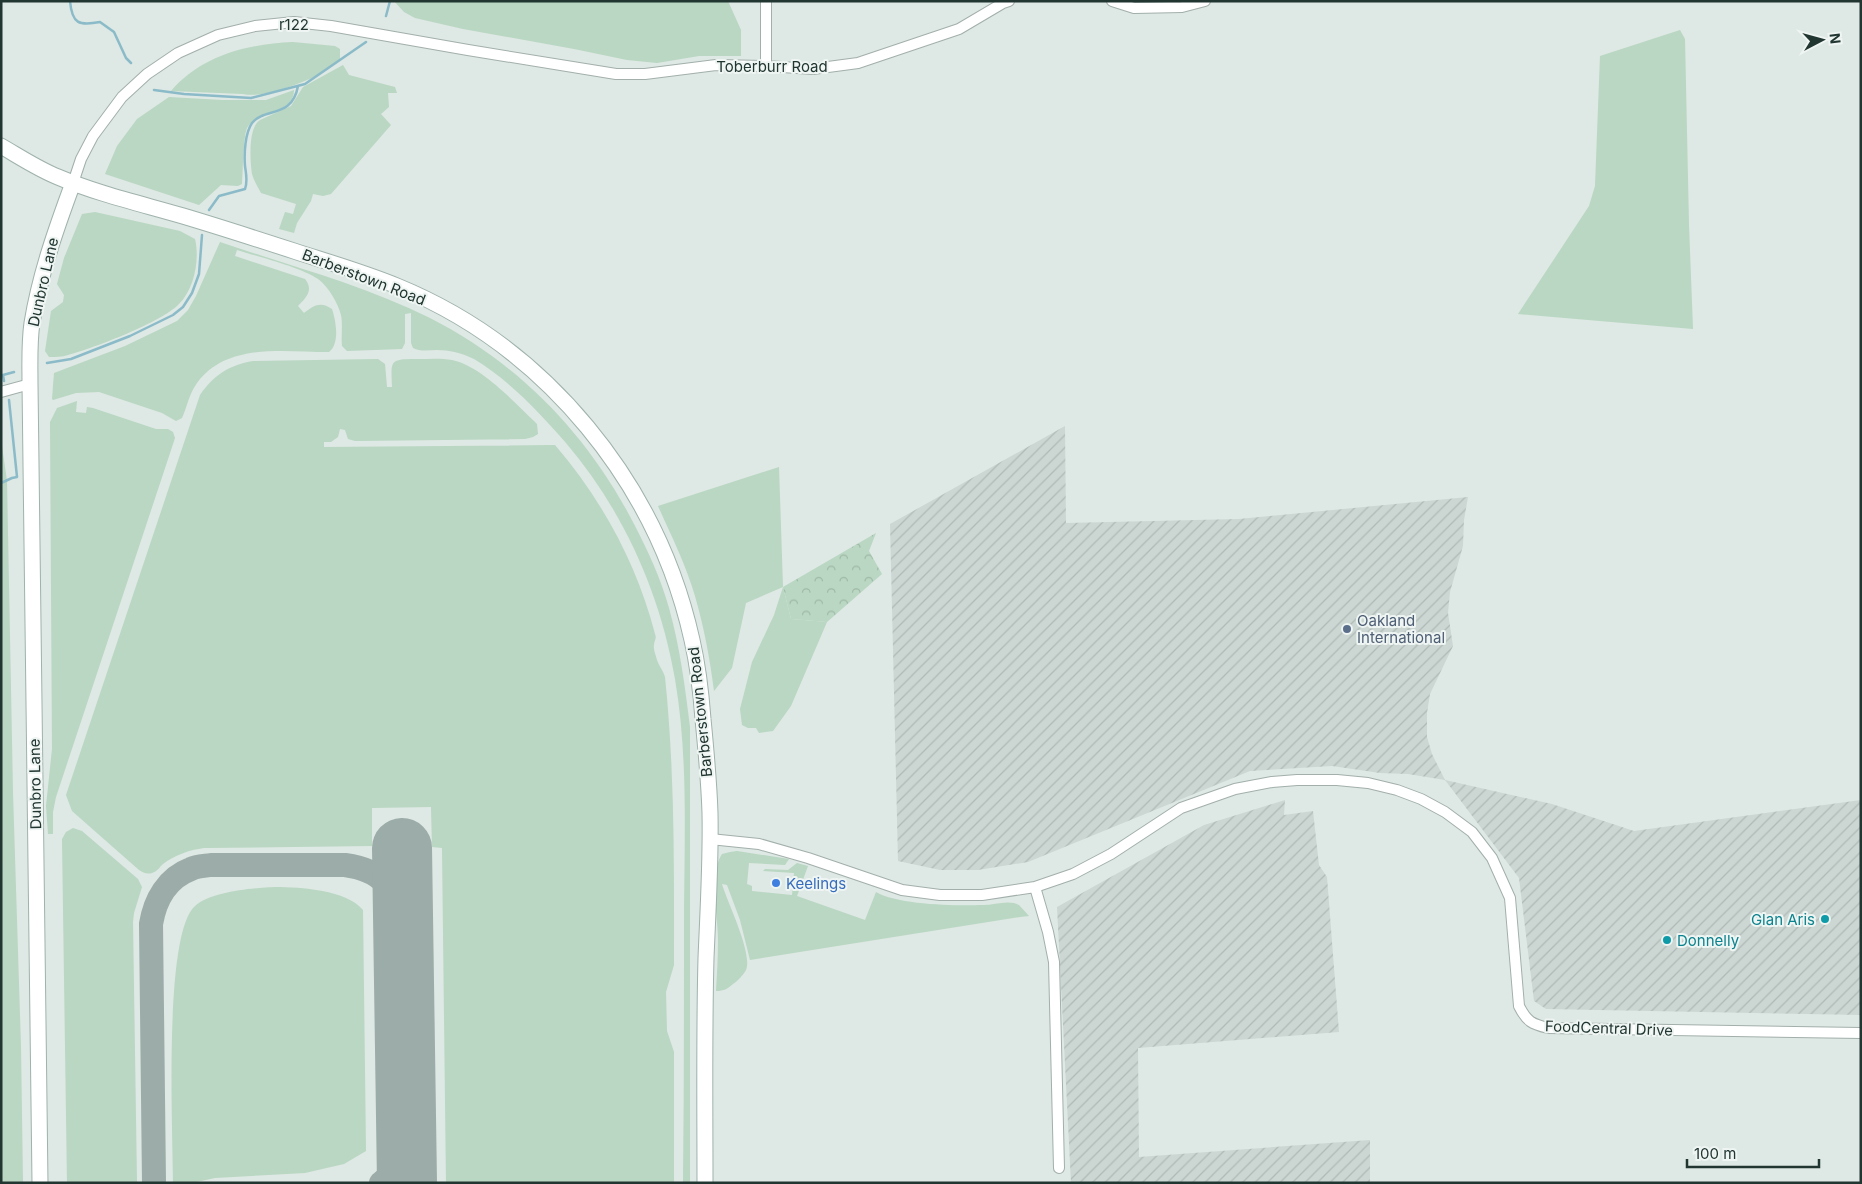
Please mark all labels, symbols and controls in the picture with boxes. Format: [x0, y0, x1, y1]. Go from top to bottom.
street label: r122 [279, 15, 309, 34]
north arrow [1797, 15, 1847, 65]
text: N [1826, 32, 1844, 45]
street label: Toberburr Road [716, 57, 828, 76]
street label: Dunbro Lane [24, 236, 62, 328]
street label: Barberstown Road [300, 245, 428, 309]
place label: Oakland International [1357, 611, 1445, 647]
marker: Oakland International [1341, 623, 1353, 635]
street label: Barberstown Road [684, 646, 716, 778]
street label: Dunbro Lane [25, 738, 45, 830]
place label: Keelings [786, 874, 846, 893]
marker: Keelings [770, 877, 782, 889]
place label: Glan Aris [1751, 910, 1815, 929]
marker: Glan Aris [1819, 913, 1831, 925]
place label: Donnelly [1677, 931, 1740, 950]
marker: Donnelly [1661, 934, 1673, 946]
street label: FoodCentral Drive [1545, 1016, 1673, 1040]
scale bar [1687, 1136, 1820, 1168]
text: 100 m [1694, 1144, 1736, 1163]

